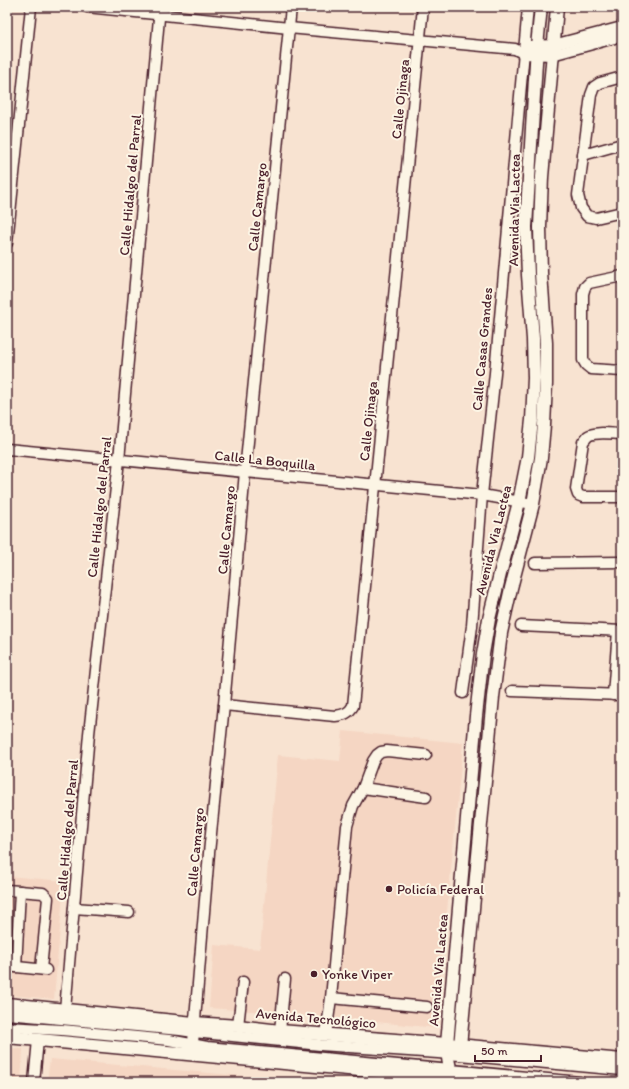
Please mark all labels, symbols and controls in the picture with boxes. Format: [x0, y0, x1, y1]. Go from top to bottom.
street label: Calle Ojinaga [388, 58, 413, 140]
street label: Calle Hidalgo del Parral [116, 114, 145, 256]
street label: Avenida Via Lactea [505, 153, 524, 266]
street label: Calle Camargo [244, 162, 271, 252]
street label: Calle Casas Grandes [469, 287, 496, 411]
street label: Calle Ojinaga [356, 380, 381, 462]
street label: Calle Hidalgo del Parral [84, 436, 115, 578]
street label: Calle La Boquilla [214, 447, 317, 474]
street label: Avenida Via Lactea [472, 483, 515, 597]
street label: Calle Camargo [214, 485, 239, 575]
street label: Calle Hidalgo del Parral [53, 759, 82, 901]
street label: Calle Camargo [183, 807, 208, 897]
place label: Policía Federal [397, 881, 484, 898]
marker: Policía Federal [384, 884, 394, 894]
street label: Avenida Via Lactea [425, 913, 452, 1027]
place label: Yonke Viper [322, 966, 393, 983]
marker: Yonke Viper [309, 969, 319, 979]
street label: Avenida Tecnológico [255, 1005, 377, 1032]
scale bar [475, 1037, 541, 1063]
text: 50 m [481, 1044, 507, 1058]

